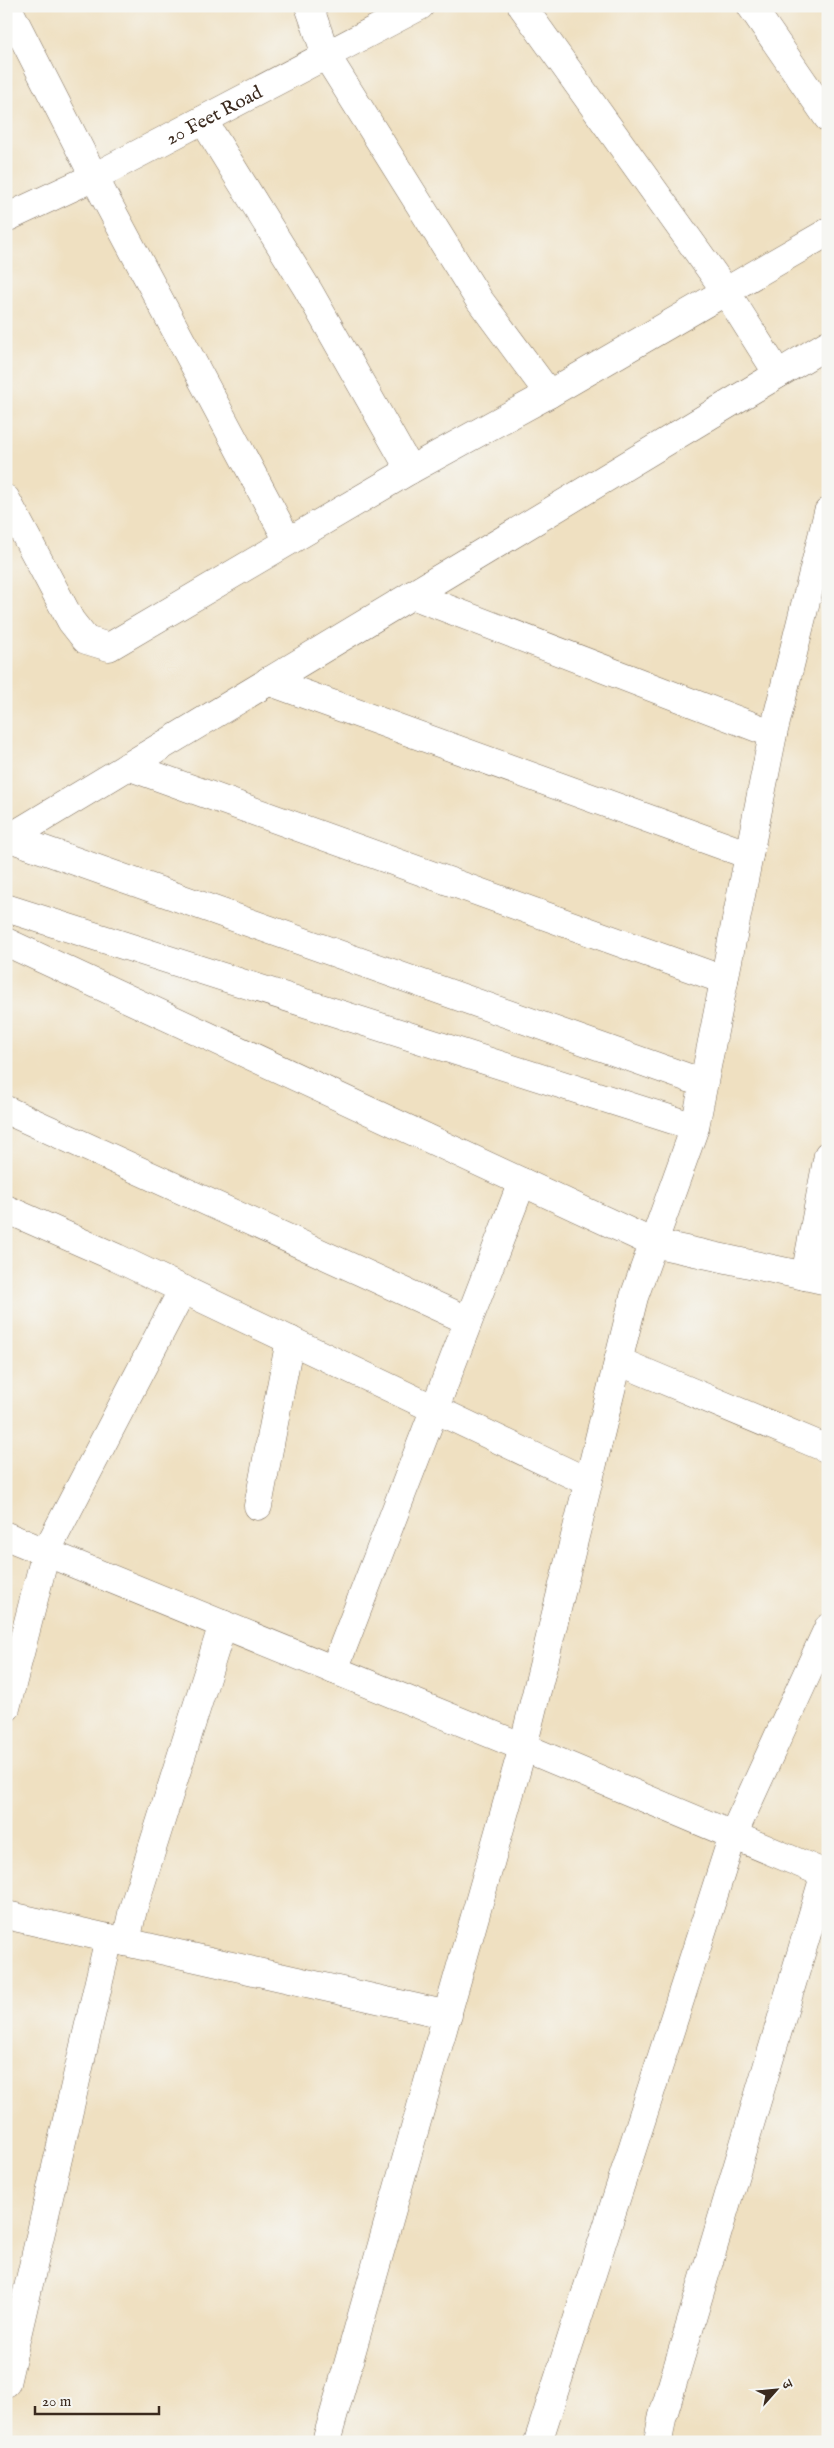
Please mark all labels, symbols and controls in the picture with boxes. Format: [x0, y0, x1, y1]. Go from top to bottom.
street label: 20 Feet Road [162, 81, 267, 151]
north arrow [752, 2366, 802, 2416]
text: उ [777, 2376, 797, 2393]
scale bar [35, 2383, 159, 2415]
text: 20 m [42, 2392, 72, 2411]

